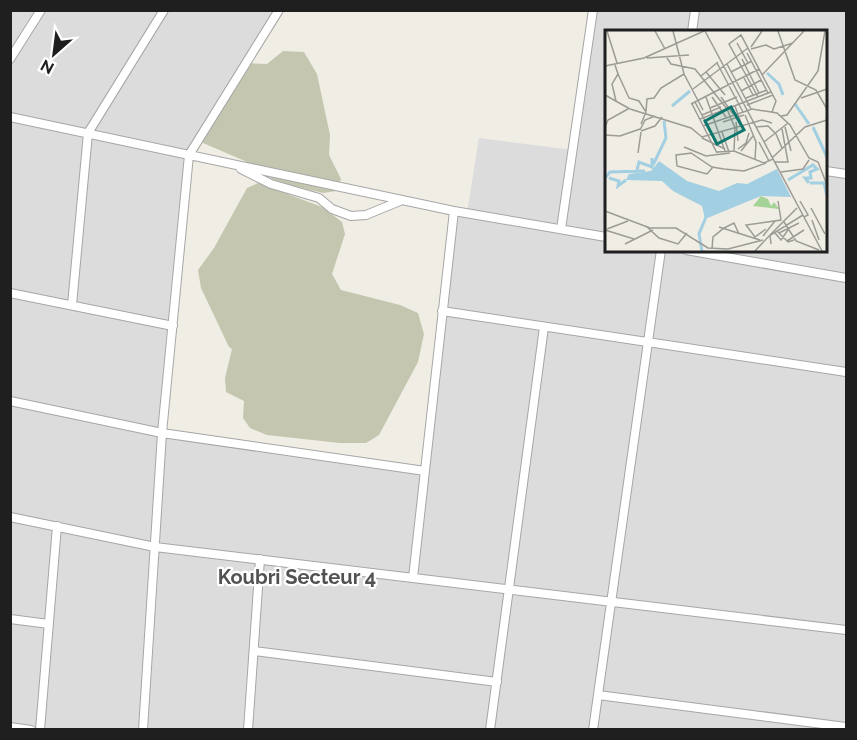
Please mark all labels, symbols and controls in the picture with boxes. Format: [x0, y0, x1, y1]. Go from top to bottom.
north arrow [24, 24, 84, 84]
inset map [605, 30, 827, 252]
text: N [37, 56, 57, 78]
district label: Koubri Secteur 4 [218, 565, 376, 589]

